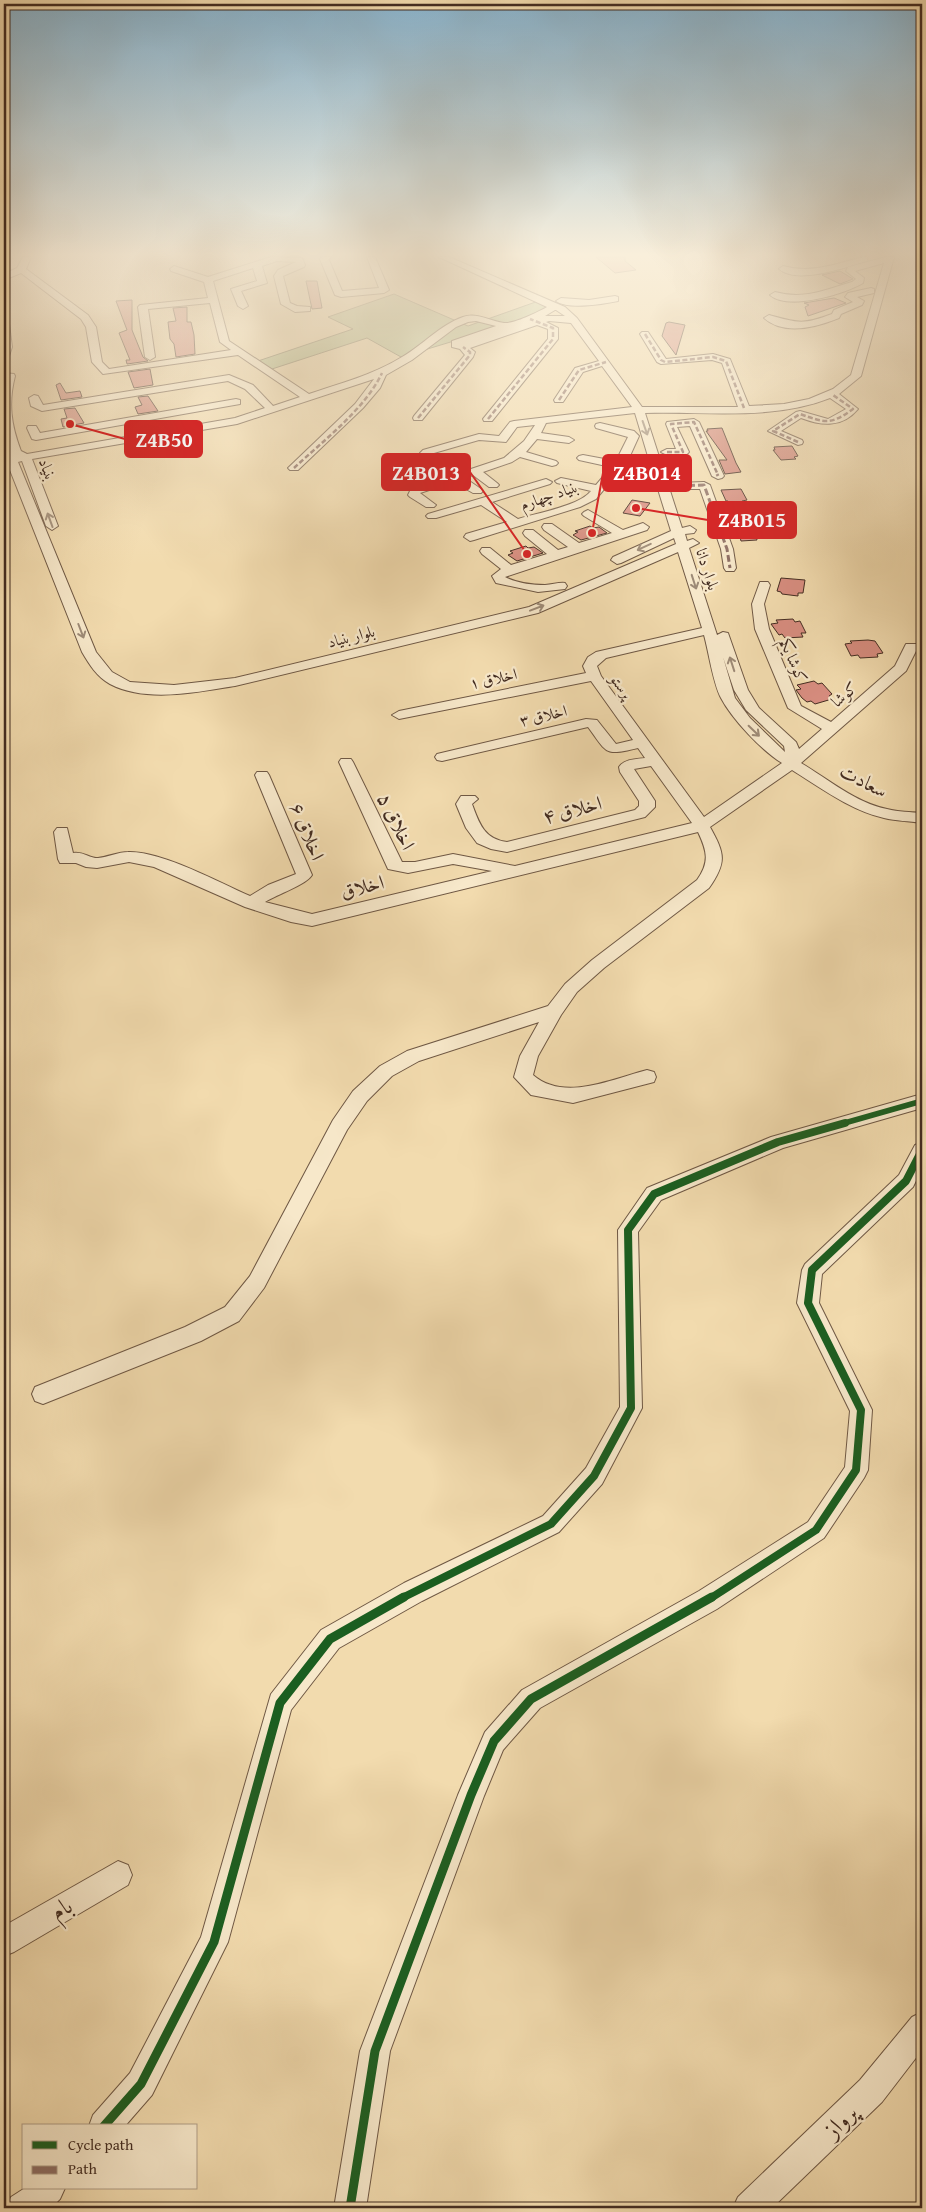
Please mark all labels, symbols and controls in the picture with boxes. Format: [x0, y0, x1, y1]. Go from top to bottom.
one-way arrow [641, 419, 650, 435]
callout: Z4B50 [125, 421, 202, 457]
text: Z4B50 [135, 424, 193, 455]
street label: بنیاد [33, 454, 63, 484]
callout: Z4B013 [382, 454, 470, 490]
callout: Z4B014 [603, 455, 691, 491]
text: Z4B013 [392, 457, 460, 488]
text: Z4B014 [613, 457, 681, 488]
street label: بنیاد چهارم [517, 474, 582, 519]
callout: Z4B015 [708, 502, 796, 538]
text: Z4B015 [718, 504, 786, 535]
one-way arrow [45, 513, 54, 528]
one-way arrow [637, 543, 652, 553]
street label: بلوار دانا [690, 545, 726, 593]
one-way arrow [689, 574, 699, 590]
one-way arrow [529, 603, 544, 612]
street label: بلوار بنیاد [325, 619, 377, 653]
one-way arrow [77, 623, 86, 638]
street label: کوشا یکم [770, 634, 814, 688]
one-way arrow [727, 657, 737, 673]
street label: اخلاق ۱ [467, 661, 519, 695]
street label: پرستو [604, 667, 641, 705]
street label: کوشا [825, 675, 863, 713]
street label: اخلاق ۳ [517, 698, 569, 732]
one-way arrow [748, 725, 760, 737]
street label: سعادت [835, 756, 893, 804]
street label: اخلاق ۵ [371, 788, 423, 854]
street label: اخلاق ۴ [539, 788, 605, 830]
street label: اخلاق ۶ [283, 798, 333, 864]
street label: اخلاق [337, 867, 387, 905]
street label: بام [43, 1888, 81, 1932]
street label: پرواز [814, 2094, 867, 2147]
legend [22, 2124, 198, 2190]
text: Cycle path [68, 2134, 134, 2155]
text: Path [68, 2158, 97, 2179]

